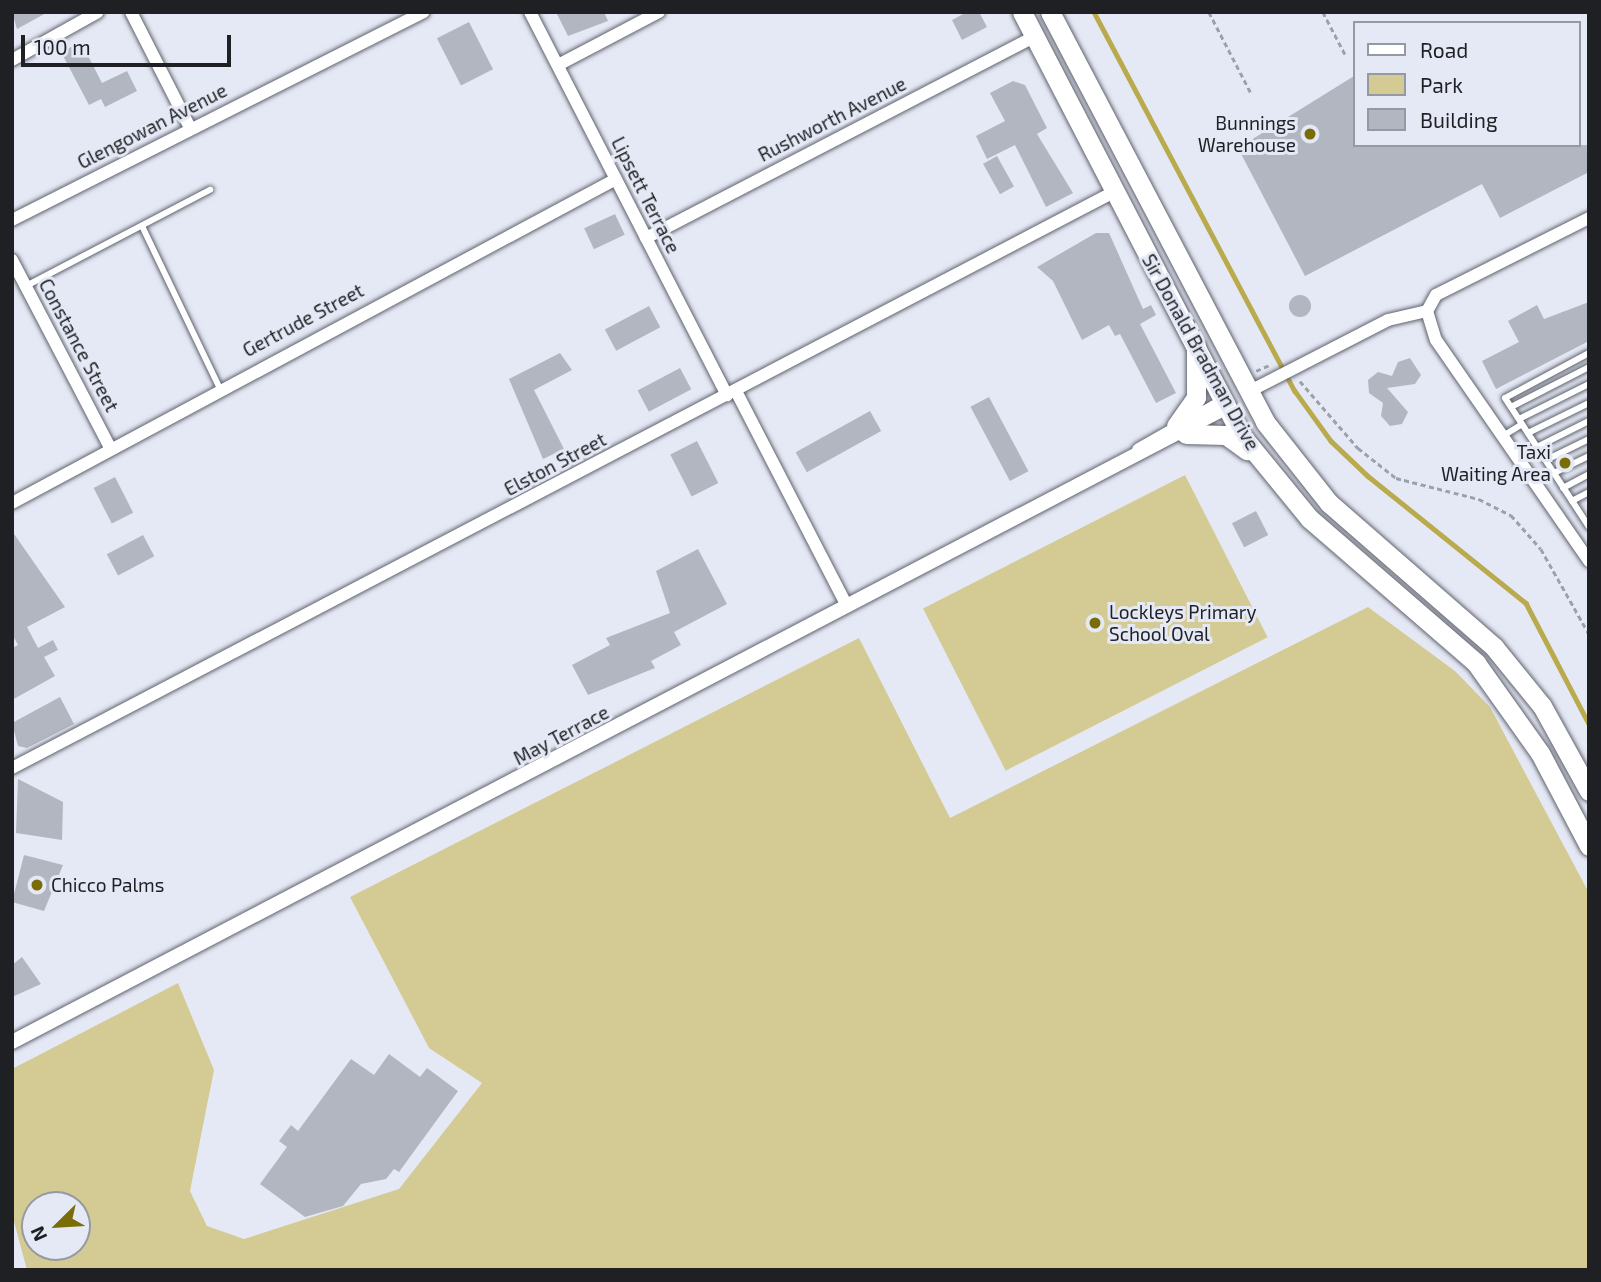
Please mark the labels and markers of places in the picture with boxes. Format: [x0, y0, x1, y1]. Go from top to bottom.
place label: Bunnings Warehouse [1198, 112, 1296, 156]
marker: Bunnings Warehouse [1302, 126, 1318, 142]
place label: Taxi Waiting Area [1440, 441, 1551, 485]
marker: Taxi Waiting Area [1557, 455, 1573, 471]
place label: Lockleys Primary School Oval [1109, 601, 1256, 645]
marker: Lockleys Primary School Oval [1087, 615, 1103, 631]
place label: Chicco Palms [51, 874, 164, 896]
marker: Chicco Palms [29, 877, 45, 893]

